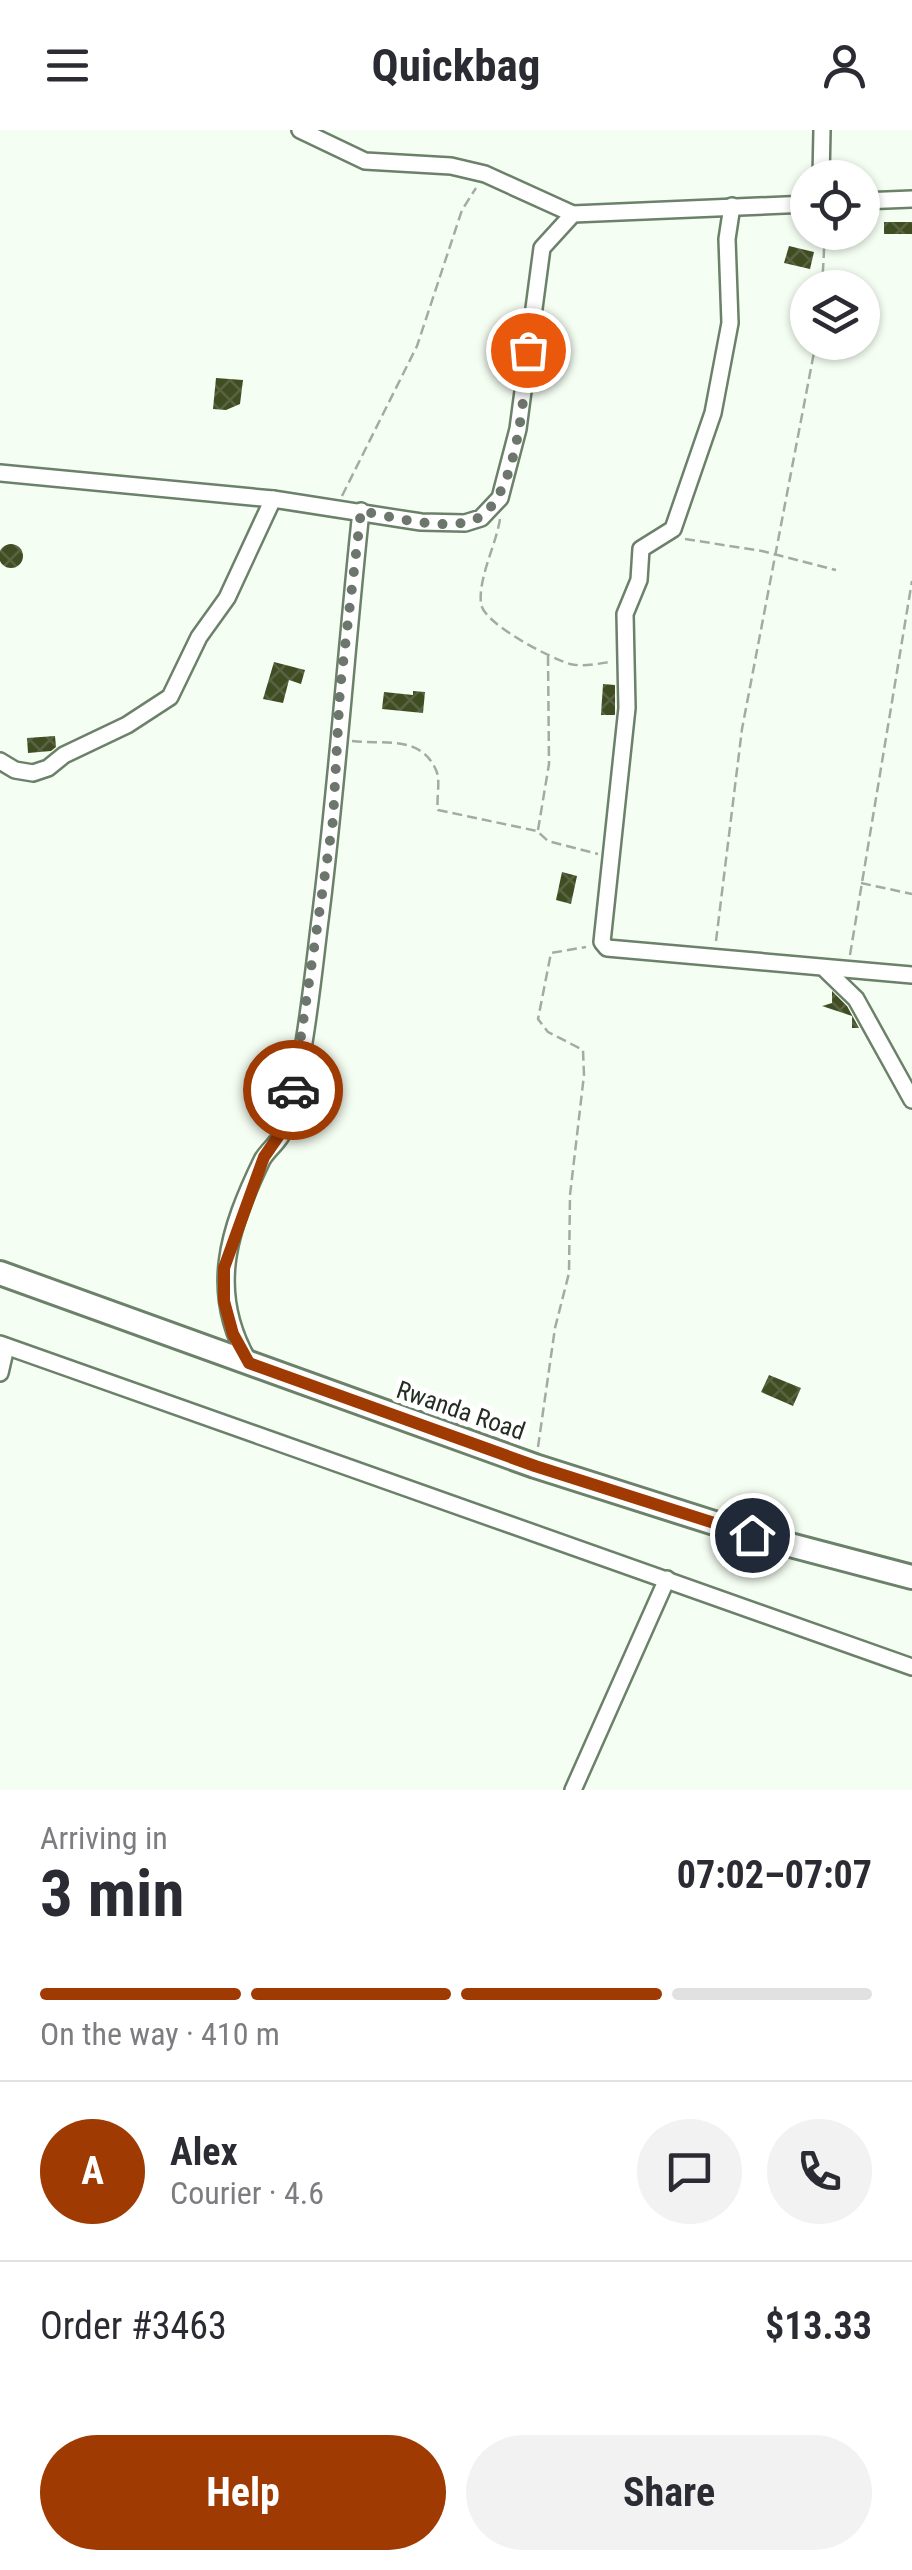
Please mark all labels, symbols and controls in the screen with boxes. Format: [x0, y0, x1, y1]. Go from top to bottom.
icon: menu [40, 38, 95, 93]
icon: person [817, 38, 872, 93]
text: Quickbag [372, 39, 540, 92]
map controls [790, 160, 880, 360]
button: locate [790, 160, 880, 250]
button: layers [790, 270, 880, 360]
pin [486, 308, 571, 393]
icon: bag [501, 323, 556, 378]
courier [243, 1040, 343, 1140]
icon: car [266, 1063, 321, 1118]
street label: Rwanda Road [393, 1375, 529, 1446]
pin [710, 1493, 795, 1578]
icon: home [725, 1508, 780, 1563]
text: Arriving in [40, 1819, 168, 1857]
text: 07:02–07:07 [677, 1853, 872, 1897]
text: 3 min [40, 1856, 184, 1932]
text: On the way · 410 m [40, 2015, 280, 2053]
button: chat [637, 2119, 742, 2224]
button: phone [767, 2119, 872, 2224]
text: Alex [170, 2130, 238, 2174]
text: A [81, 2149, 104, 2193]
text: Courier · 4.6 [170, 2174, 324, 2212]
text: Order #3463 [40, 2304, 227, 2348]
text: $13.33 [765, 2304, 872, 2348]
button: Help [40, 2435, 446, 2550]
button: Share [466, 2435, 872, 2550]

